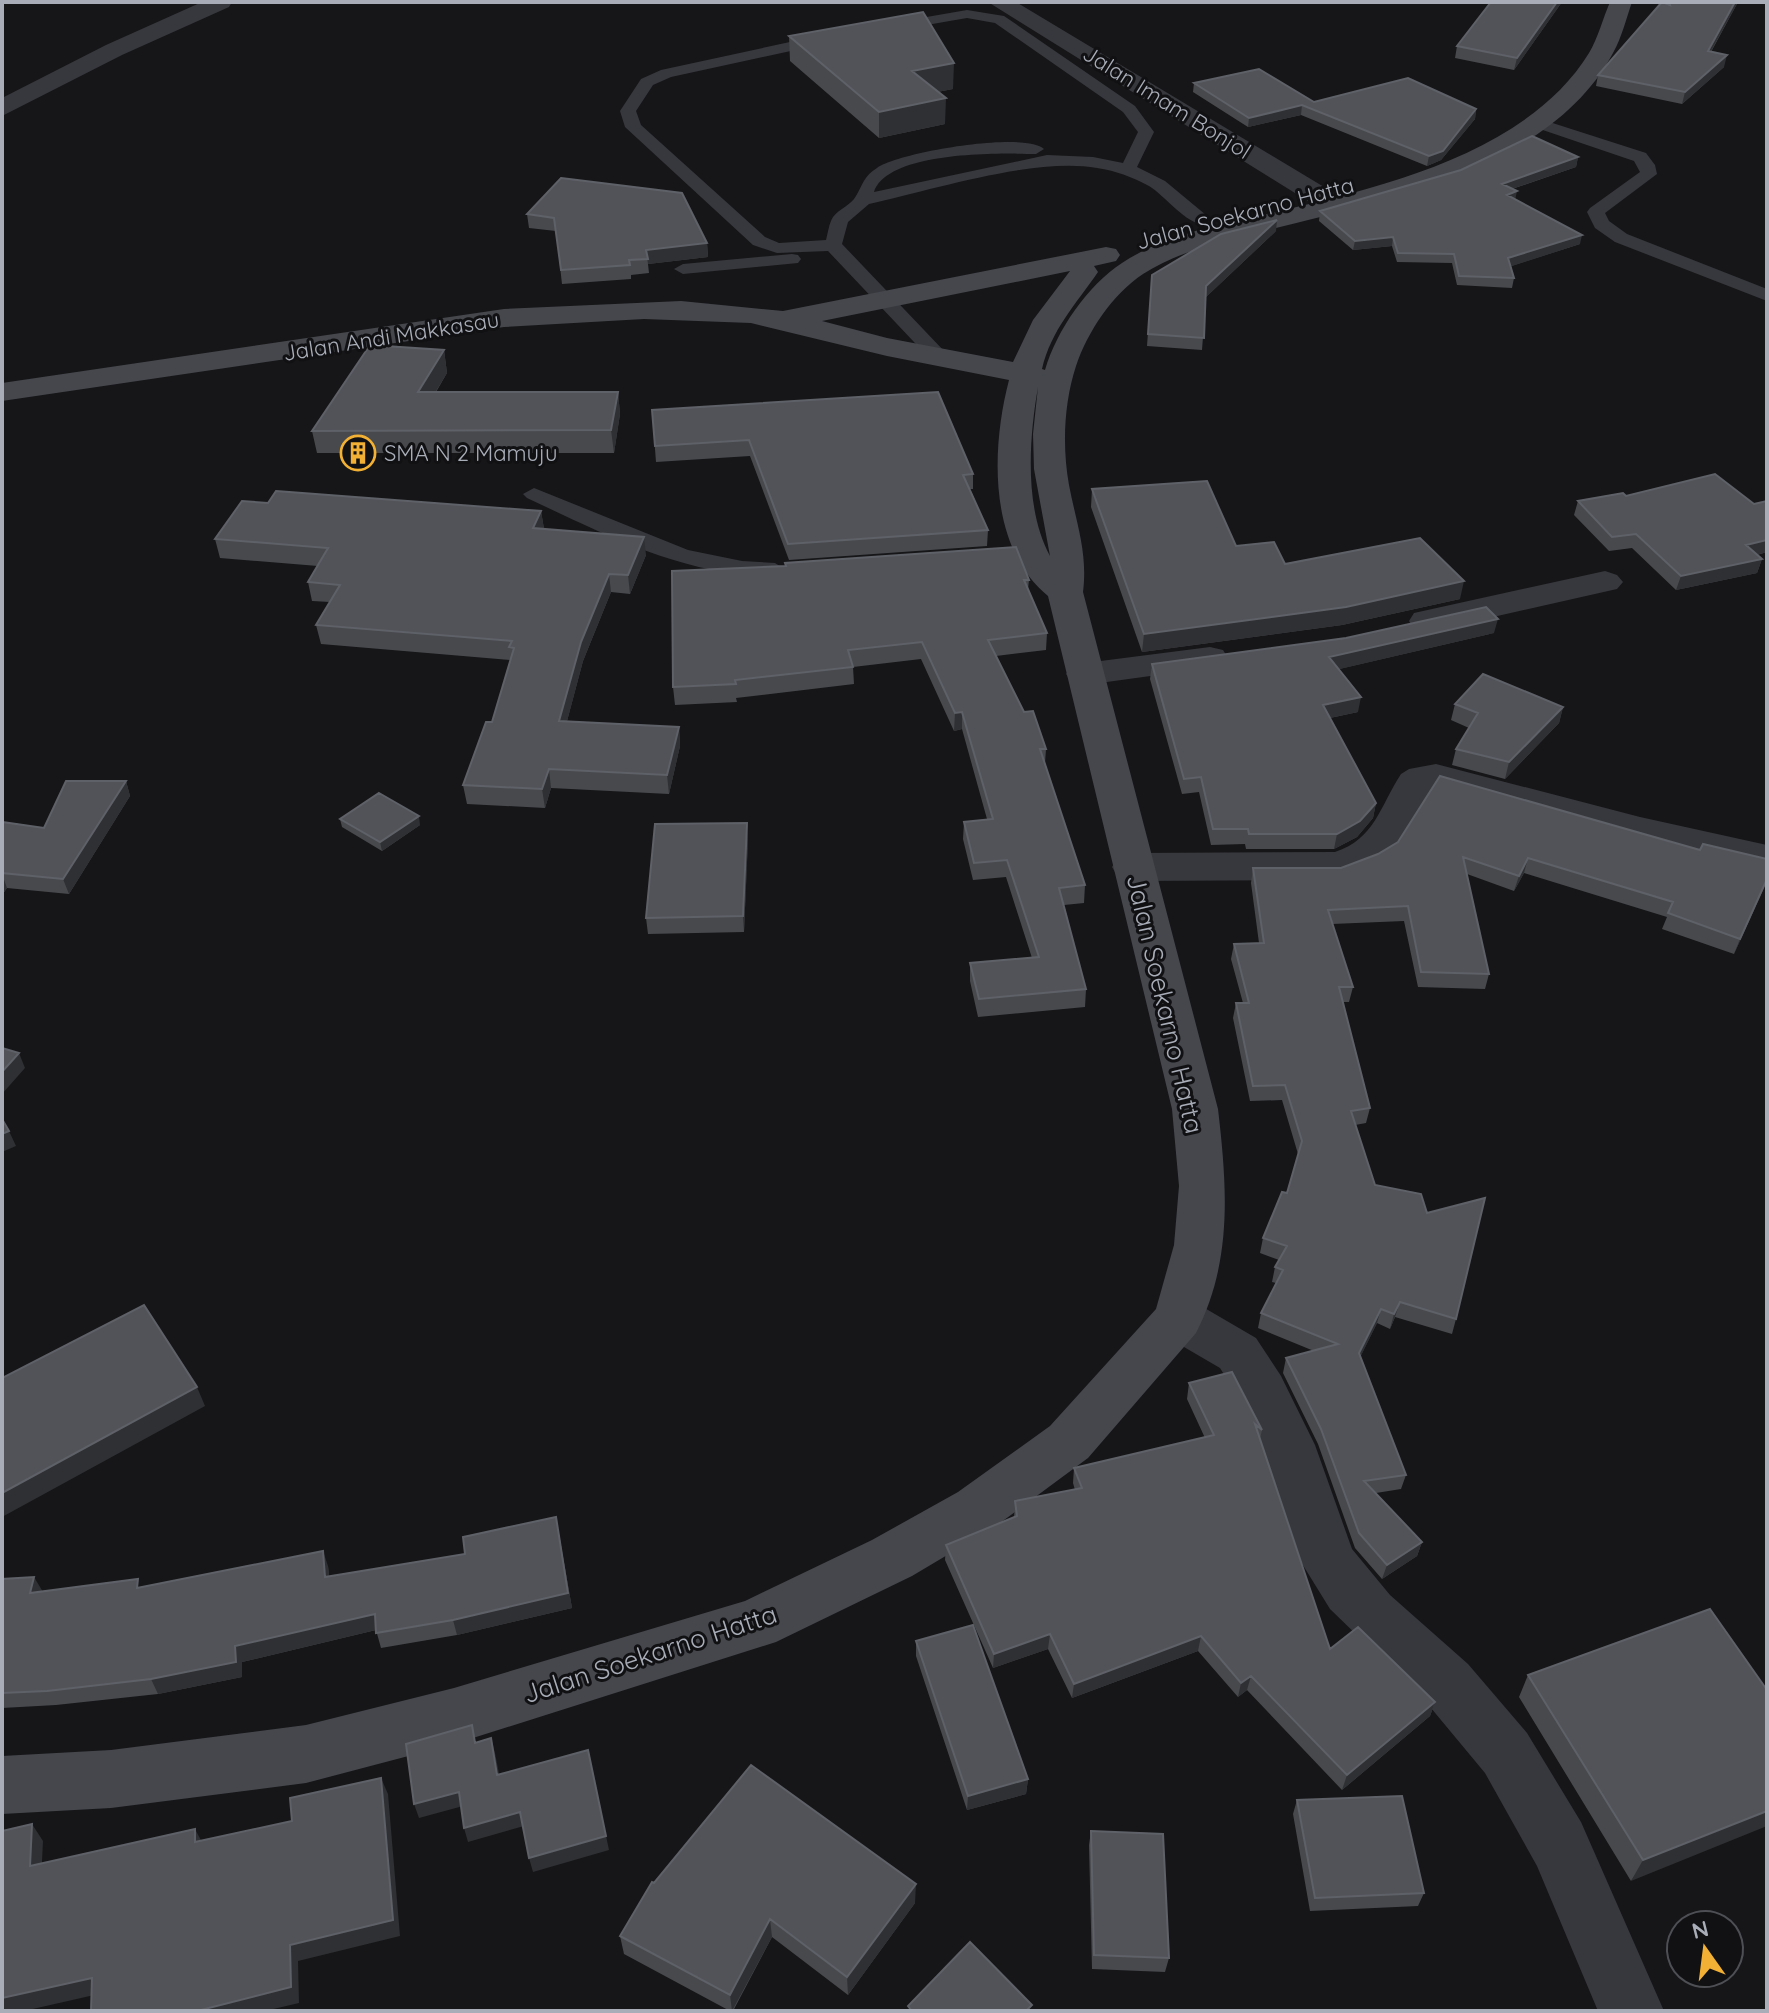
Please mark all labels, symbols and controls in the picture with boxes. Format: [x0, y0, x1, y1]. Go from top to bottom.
street label: Jalan Imam Bonjol [1078, 39, 1256, 165]
street label: Jalan Soekarno Hatta [1133, 170, 1357, 256]
street label: Jalan Andi Makkasau [281, 305, 501, 367]
building icon: SMA N 2 Mamuju [339, 434, 377, 472]
place label: SMA N 2 Mamuju [384, 439, 558, 467]
street label: Jalan Soekarno Hatta [1120, 871, 1211, 1137]
street label: Jalan Soekarno Hatta [519, 1597, 781, 1710]
north arrow [1665, 1909, 1745, 1989]
text: N [1689, 1914, 1711, 1945]

